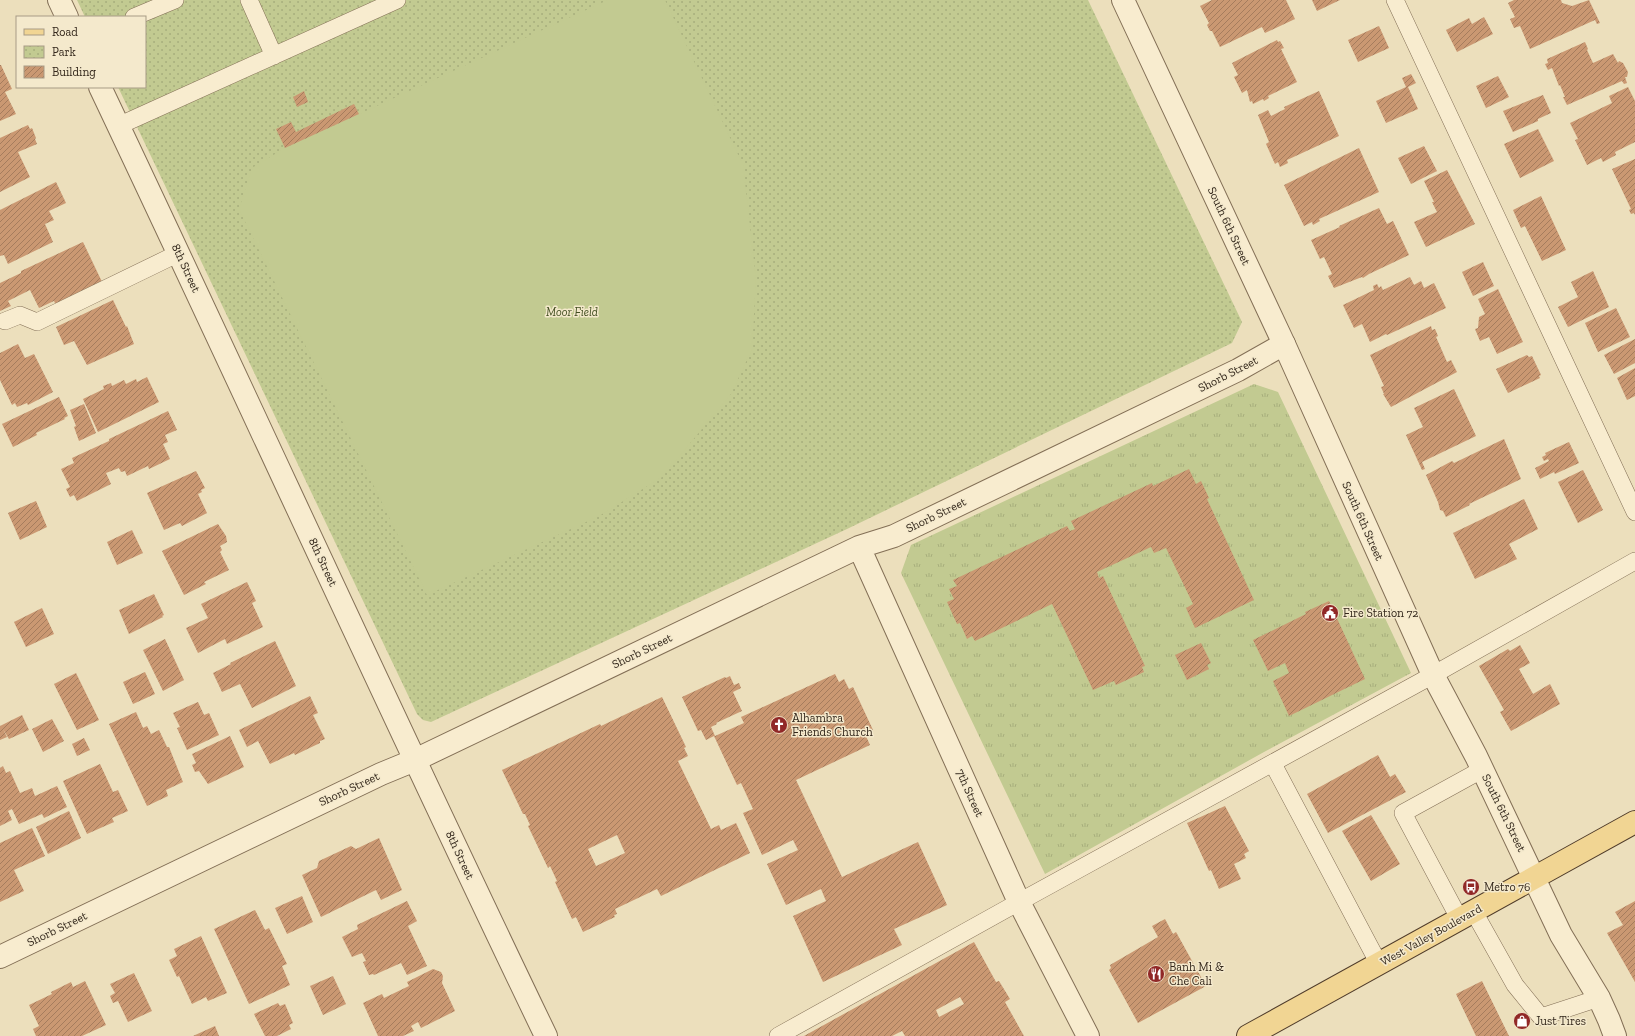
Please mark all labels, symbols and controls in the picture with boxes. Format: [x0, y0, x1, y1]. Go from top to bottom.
legend [16, 16, 146, 88]
text: Road [52, 25, 78, 39]
text: Park [52, 45, 77, 59]
text: Building [52, 65, 96, 79]
street label: South 6th Street [1205, 185, 1253, 268]
street label: 8th Street [169, 242, 204, 295]
park label: Moor Field [546, 305, 598, 319]
street label: Shorb Street [1196, 353, 1261, 395]
street label: South 6th Street [1339, 479, 1387, 563]
street label: Shorb Street [904, 494, 969, 536]
street label: 8th Street [306, 536, 341, 589]
public building icon: Fire Station 72 [1320, 603, 1340, 623]
place label: Fire Station 72 [1343, 606, 1419, 620]
street label: Shorb Street [610, 630, 675, 672]
place label: Alhambra Friends Church [792, 711, 873, 739]
church icon: Alhambra Friends Church [769, 715, 789, 735]
street label: 7th Street [953, 767, 987, 820]
street label: Shorb Street [317, 769, 382, 809]
street label: South 6th Street [1479, 772, 1529, 855]
street label: 8th Street [443, 829, 478, 882]
bus stop icon: Metro 76 [1461, 877, 1481, 897]
place label: Metro 76 [1484, 880, 1530, 894]
street label: West Valley Boulevard [1378, 901, 1485, 969]
street label: Shorb Street [25, 908, 90, 950]
place label: Banh Mi & Che Cali [1169, 960, 1224, 988]
restaurant icon: Banh Mi & Che Cali [1146, 964, 1166, 984]
shop icon: Just Tires [1512, 1011, 1532, 1031]
place label: Just Tires [1535, 1014, 1586, 1028]

